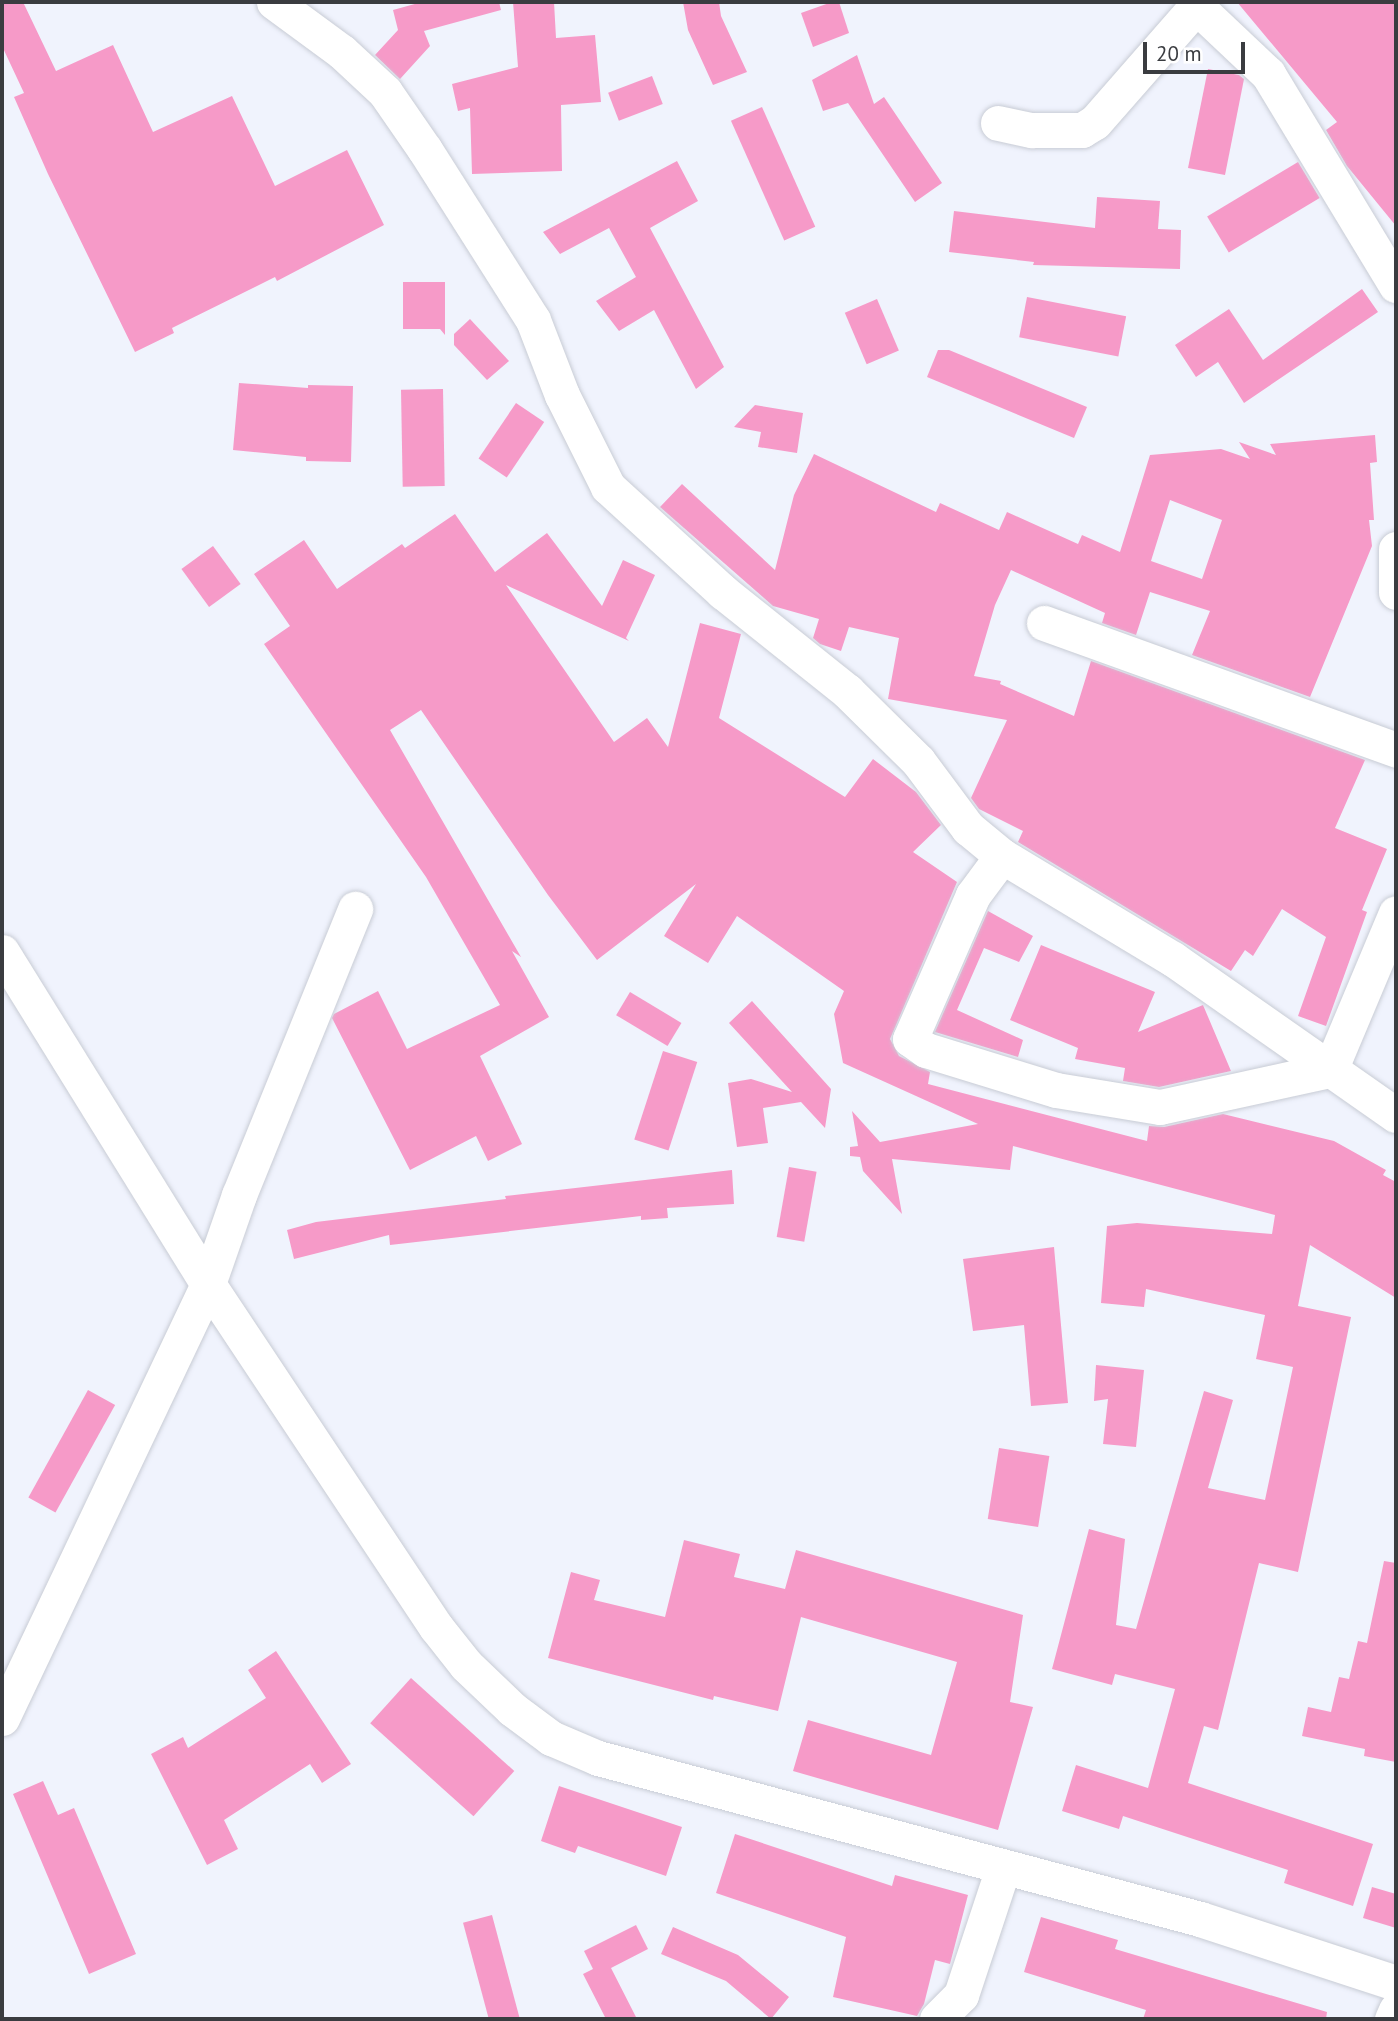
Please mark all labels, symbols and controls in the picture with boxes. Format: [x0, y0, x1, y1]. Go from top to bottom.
scale bar [1146, 28, 1248, 72]
text: 20 m [1156, 40, 1202, 67]

